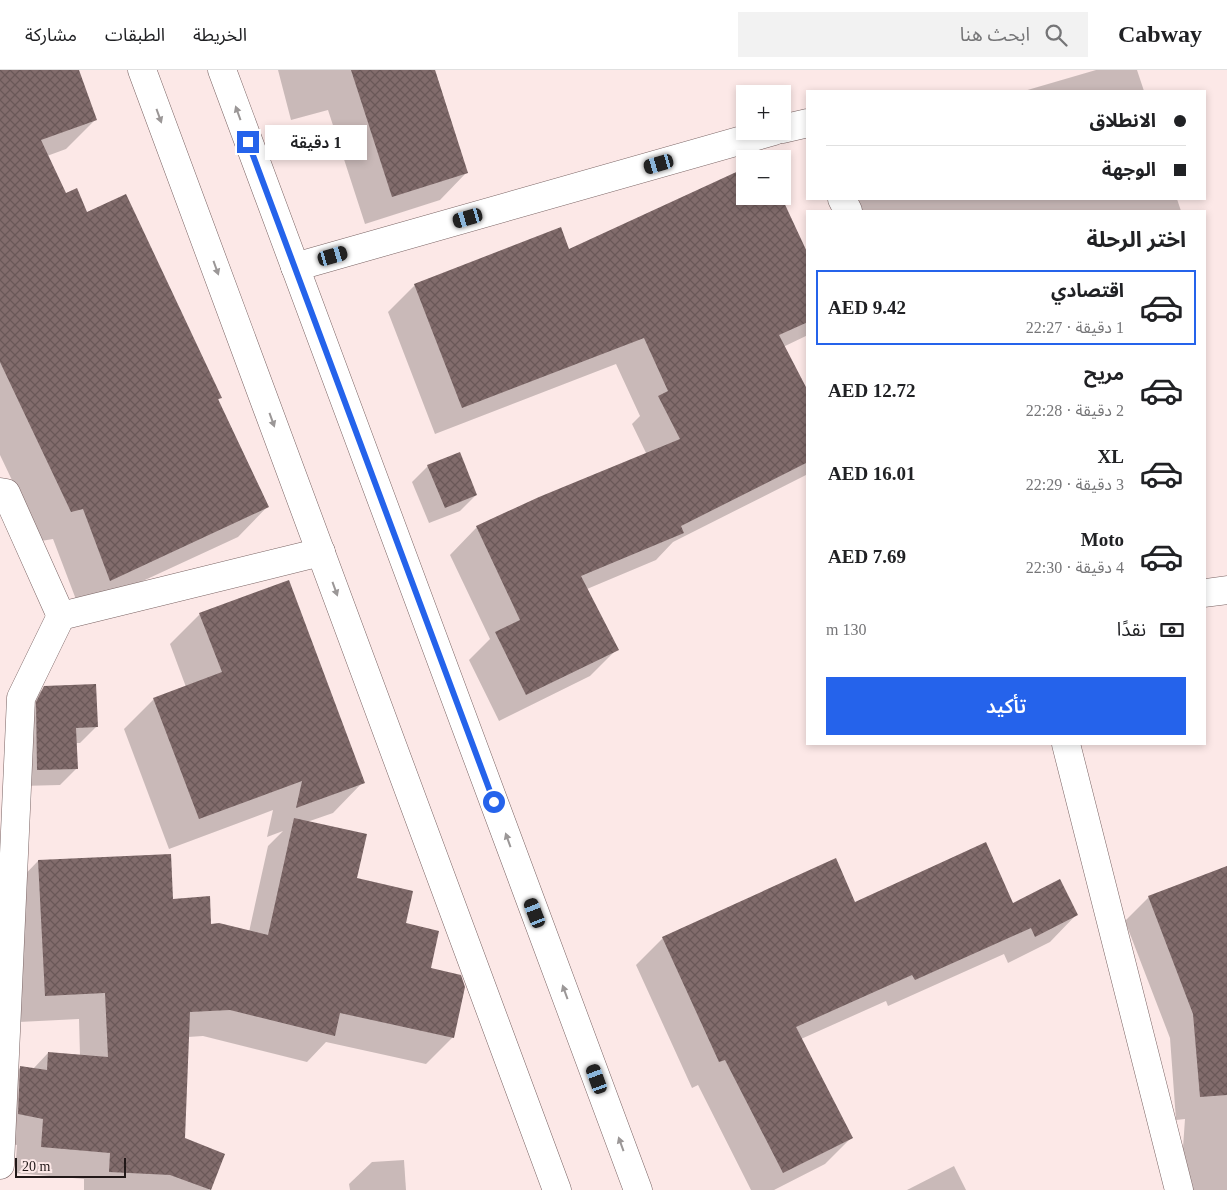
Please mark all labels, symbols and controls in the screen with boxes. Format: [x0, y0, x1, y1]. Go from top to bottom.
search box [738, 12, 1088, 57]
icon: search [1042, 21, 1070, 49]
text: Cabway [1118, 21, 1202, 47]
text: ابحث هنا [960, 24, 1030, 45]
text: مشاركة [25, 25, 77, 45]
text: الطبقات [105, 25, 165, 45]
text: الخريطة [193, 25, 247, 45]
map controls [736, 85, 791, 205]
button: + [736, 85, 791, 140]
one-way arrow [234, 106, 241, 121]
one-way arrow [155, 109, 163, 124]
text: الانطلاق [1090, 110, 1156, 131]
callout: 1 دقيقة [266, 124, 368, 160]
route end [237, 131, 259, 153]
text: 1 دقيقة [291, 134, 341, 151]
button: − [736, 150, 791, 205]
car [642, 153, 675, 175]
text: الوجهة [1102, 159, 1156, 180]
car [451, 207, 484, 229]
text: اختر الرحلة [1087, 227, 1186, 252]
car [316, 245, 349, 267]
one-way arrow [212, 261, 220, 275]
text: اقتصادي [1051, 280, 1124, 301]
icon: car [1139, 285, 1184, 330]
text: AED 9.42 [828, 297, 906, 318]
text: 1 دقيقة · 22:27 [1026, 319, 1124, 336]
text: مريح [1084, 363, 1124, 384]
icon: car [1139, 368, 1184, 413]
text: AED 12.72 [828, 380, 916, 401]
text: 2 دقيقة · 22:28 [1026, 402, 1124, 419]
one-way arrow [269, 413, 276, 428]
text: XL [1098, 446, 1124, 467]
icon: car [1139, 451, 1184, 496]
text: AED 16.01 [828, 463, 916, 484]
text: 3 دقيقة · 22:29 [1026, 476, 1124, 493]
text: Moto [1081, 529, 1124, 550]
icon: car [1139, 534, 1184, 579]
text: AED 7.69 [828, 546, 906, 567]
text: 4 دقيقة · 22:30 [1026, 559, 1124, 576]
one-way arrow [331, 582, 339, 597]
icon: cash [1158, 616, 1186, 644]
text: نقدًا [1117, 619, 1146, 640]
text: 130 m [826, 621, 866, 638]
button: تأكيد [826, 677, 1186, 735]
route start [483, 791, 505, 813]
one-way arrow [504, 832, 512, 847]
car [522, 896, 547, 930]
one-way arrow [561, 984, 569, 999]
car [584, 1062, 609, 1096]
one-way arrow [617, 1137, 624, 1152]
scale bar [15, 1155, 126, 1178]
text: 20 m [22, 1159, 50, 1174]

